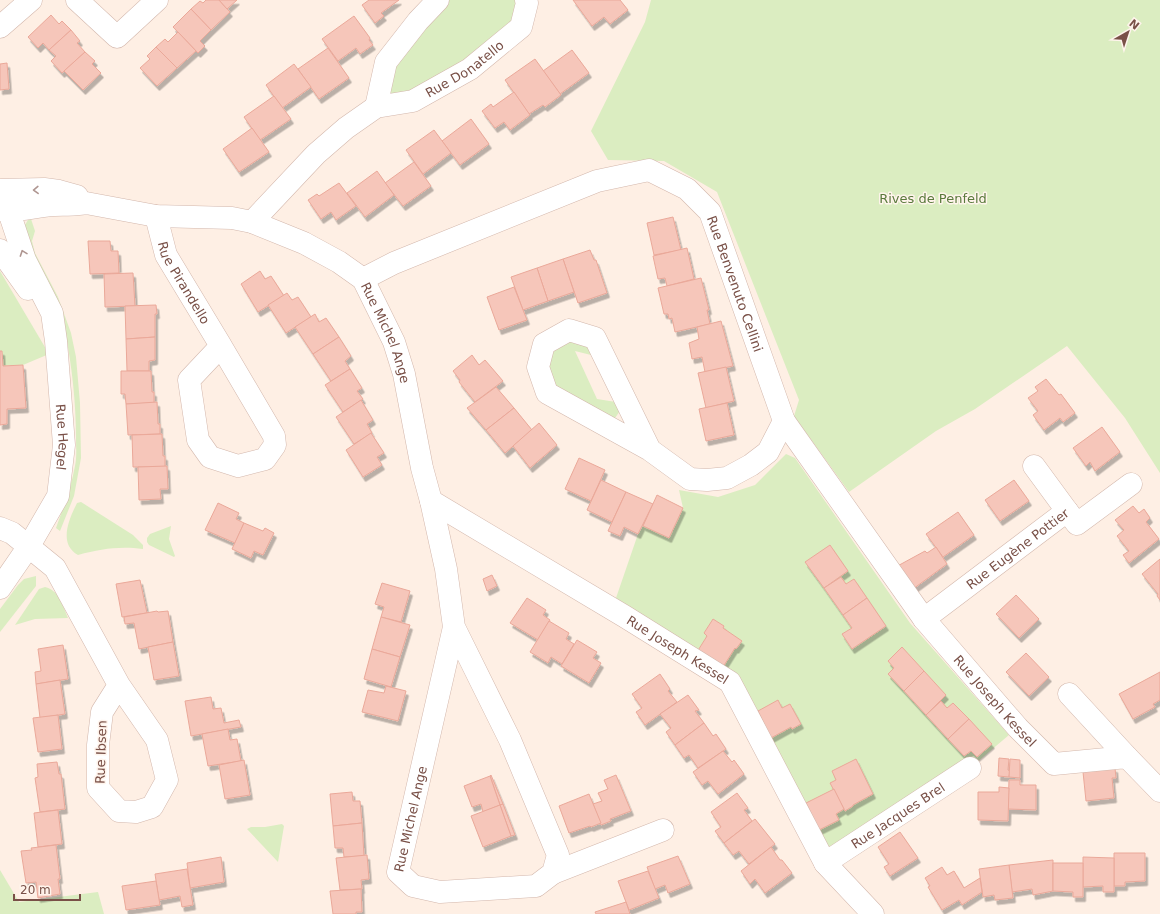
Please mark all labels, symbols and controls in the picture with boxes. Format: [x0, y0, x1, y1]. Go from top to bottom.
north arrow [1108, 12, 1148, 52]
text: N [1126, 17, 1142, 33]
street label: Rue Donatello [423, 37, 507, 100]
one-way arrow [33, 186, 39, 194]
park label: Rives de Penfeld [879, 191, 987, 206]
street label: Rue Benvenuto Cellini [704, 214, 766, 354]
street label: Rue Pirandello [155, 240, 213, 327]
one-way arrow [19, 250, 27, 257]
street label: Rue Michel Ange [358, 280, 413, 384]
street label: Rue Hegel [53, 403, 72, 471]
street label: Rue Eugène Pottier [963, 505, 1072, 592]
street label: Rue Joseph Kessel [624, 612, 731, 687]
street label: Rue Joseph Kessel [951, 652, 1040, 750]
street label: Rue Ibsen [92, 720, 110, 784]
street label: Rue Michel Ange [391, 764, 430, 873]
street label: Rue Jacques Brel [848, 779, 947, 851]
scale bar [14, 876, 80, 902]
text: 20 m [20, 883, 51, 897]

